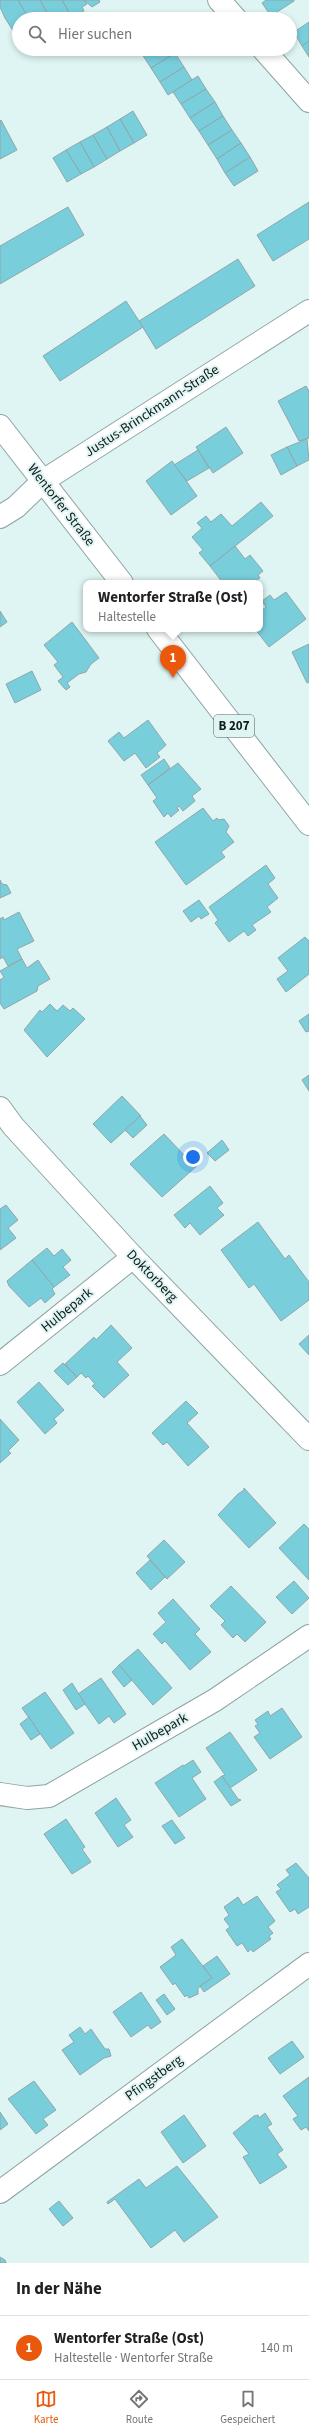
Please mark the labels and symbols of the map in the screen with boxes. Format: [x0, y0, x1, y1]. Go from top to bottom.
street label: Justus-Brinckmann-Straße [81, 360, 223, 462]
street label: Wentorfer Straße [22, 460, 100, 550]
pin: 1 [160, 645, 186, 678]
road number: B 207 [214, 715, 254, 737]
your location [183, 1147, 203, 1167]
street label: Doktorberg [122, 1245, 182, 1307]
street label: Hulbepark [37, 1283, 97, 1337]
street label: Hulbepark [128, 1708, 192, 1756]
street label: Pfingstberg [121, 2050, 187, 2106]

